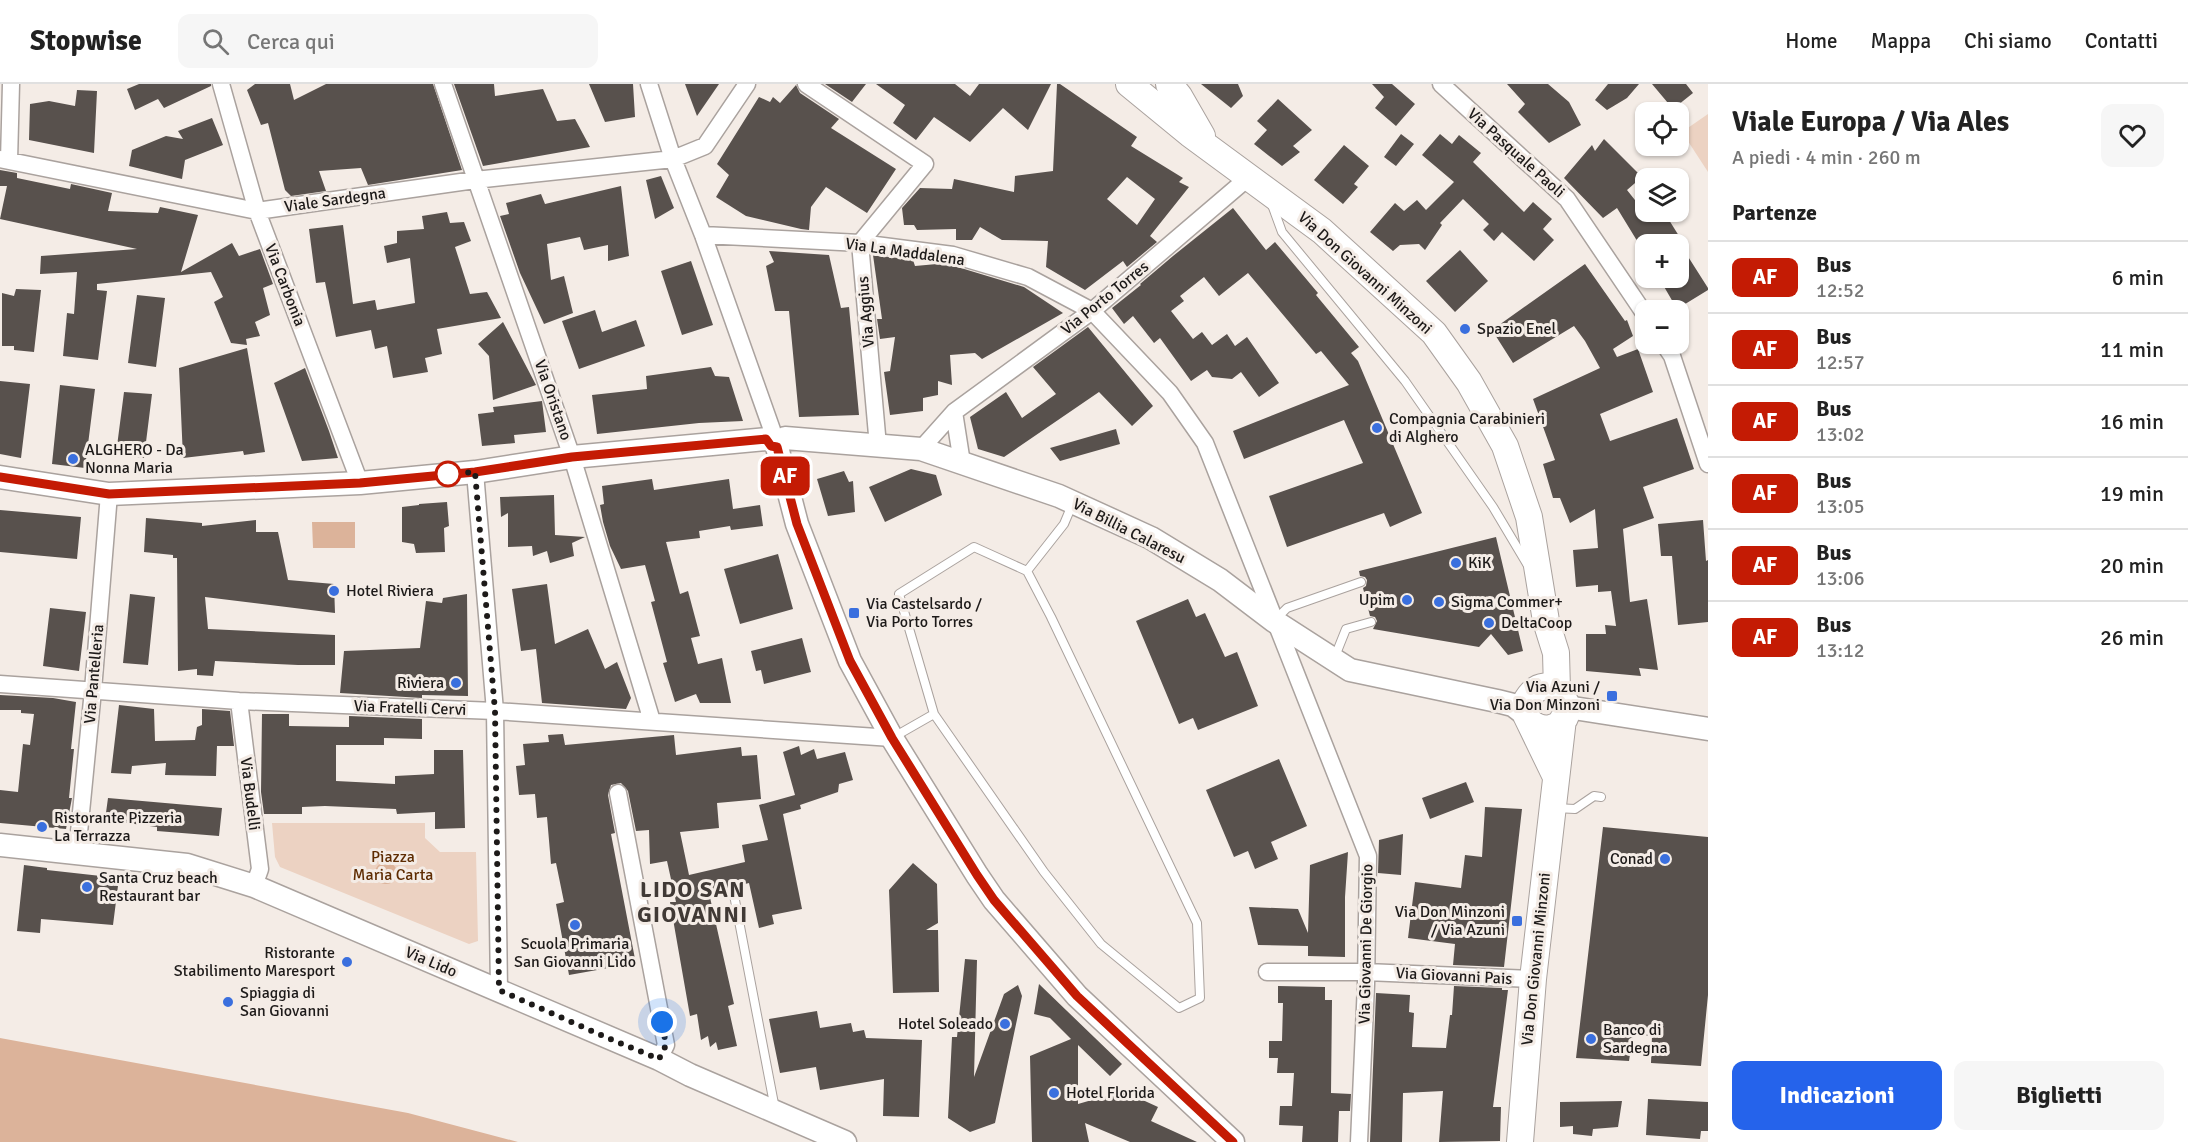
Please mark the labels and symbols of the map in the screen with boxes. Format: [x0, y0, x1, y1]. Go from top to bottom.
street label: Via Pasquale Paoli [1463, 104, 1569, 202]
street label: Viale Sardegna [283, 183, 387, 217]
street label: Via Don Giovanni Minzoni [1294, 207, 1436, 339]
street label: Via La Maddalena [844, 234, 966, 270]
street label: Via Carbonia [260, 241, 310, 329]
street label: Via Porto Torres [1057, 257, 1153, 339]
street label: Via Aggius [853, 275, 879, 349]
place label: Spazio Enel [1477, 319, 1557, 339]
marker: Spazio Enel [1458, 322, 1472, 336]
street label: Via Oristano [530, 357, 576, 443]
place label: Compagnia Carabinieri di Alghero [1389, 409, 1545, 447]
marker: Compagnia Carabinieri di Alghero [1370, 421, 1384, 435]
place label: ALGHERO - Da Nonna Maria [85, 440, 184, 478]
marker: ALGHERO - Da Nonna Maria [66, 452, 80, 466]
line badge: AF [758, 456, 812, 496]
unlabelled marker [435, 461, 461, 487]
street label: Via Billia Calaresu [1069, 494, 1189, 568]
place label: KiK [1468, 553, 1492, 573]
marker: KiK [1449, 556, 1463, 570]
place label: Hotel Riviera [346, 581, 434, 601]
marker: Hotel Riviera [327, 584, 341, 598]
place label: Upim [1359, 590, 1395, 610]
place label: Sigma Commer+ [1451, 592, 1563, 612]
marker: Upim [1400, 593, 1414, 607]
place label: Via Castelsardo / Via Porto Torres [866, 594, 982, 632]
marker: Sigma Commer+ [1432, 595, 1446, 609]
marker: Via Castelsardo / Via Porto Torres [847, 606, 861, 620]
place label: DeltaCoop [1501, 613, 1572, 633]
marker: DeltaCoop [1482, 616, 1496, 630]
street label: Via Pantelleria [80, 623, 108, 725]
place label: Riviera [397, 673, 444, 693]
marker: Riviera [449, 676, 463, 690]
place label: Via Azuni / Via Don Minzoni [1490, 677, 1600, 715]
marker: Via Azuni / Via Don Minzoni [1605, 689, 1619, 703]
street label: Via Fratelli Cervi [353, 696, 467, 720]
street label: Via Budelli [236, 756, 264, 832]
place label: Ristorante Pizzeria La Terrazza [54, 808, 182, 846]
marker: Ristorante Pizzeria La Terrazza [35, 820, 49, 834]
park label: Piazza Maria Carta [353, 847, 433, 885]
place label: Conad [1610, 849, 1653, 869]
marker: Conad [1658, 852, 1672, 866]
street label: Via Giovanni De Giorgio [1355, 864, 1377, 1024]
place label: Santa Cruz beach Restaurant bar [99, 868, 218, 906]
street label: Via Don Giovanni Minzoni [1517, 872, 1555, 1046]
district label: LIDO SAN GIOVANNI [637, 876, 749, 928]
marker: Santa Cruz beach Restaurant bar [80, 880, 94, 894]
place label: Via Don Minzoni / Via Azuni [1395, 902, 1505, 940]
marker: Via Don Minzoni / Via Azuni [1510, 914, 1524, 928]
marker: Scuola Primaria San Giovanni Lido [568, 918, 582, 932]
place label: Scuola Primaria San Giovanni Lido [514, 934, 636, 972]
street label: Via Lido [402, 942, 460, 982]
place label: Ristorante Stabilimento Maresport [174, 943, 335, 981]
marker: Ristorante Stabilimento Maresport [340, 955, 354, 969]
street label: Via Giovanni Pais [1395, 963, 1513, 989]
place label: Spiaggia di San Giovanni [240, 983, 329, 1021]
marker: Spiaggia di San Giovanni [221, 995, 235, 1009]
your location [647, 1007, 677, 1037]
place label: Hotel Soleado [898, 1014, 993, 1034]
marker: Hotel Soleado [998, 1017, 1012, 1031]
place label: Banco di Sardegna [1603, 1020, 1668, 1058]
marker: Banco di Sardegna [1584, 1032, 1598, 1046]
place label: Hotel Florida [1066, 1083, 1155, 1103]
marker: Hotel Florida [1047, 1086, 1061, 1100]

